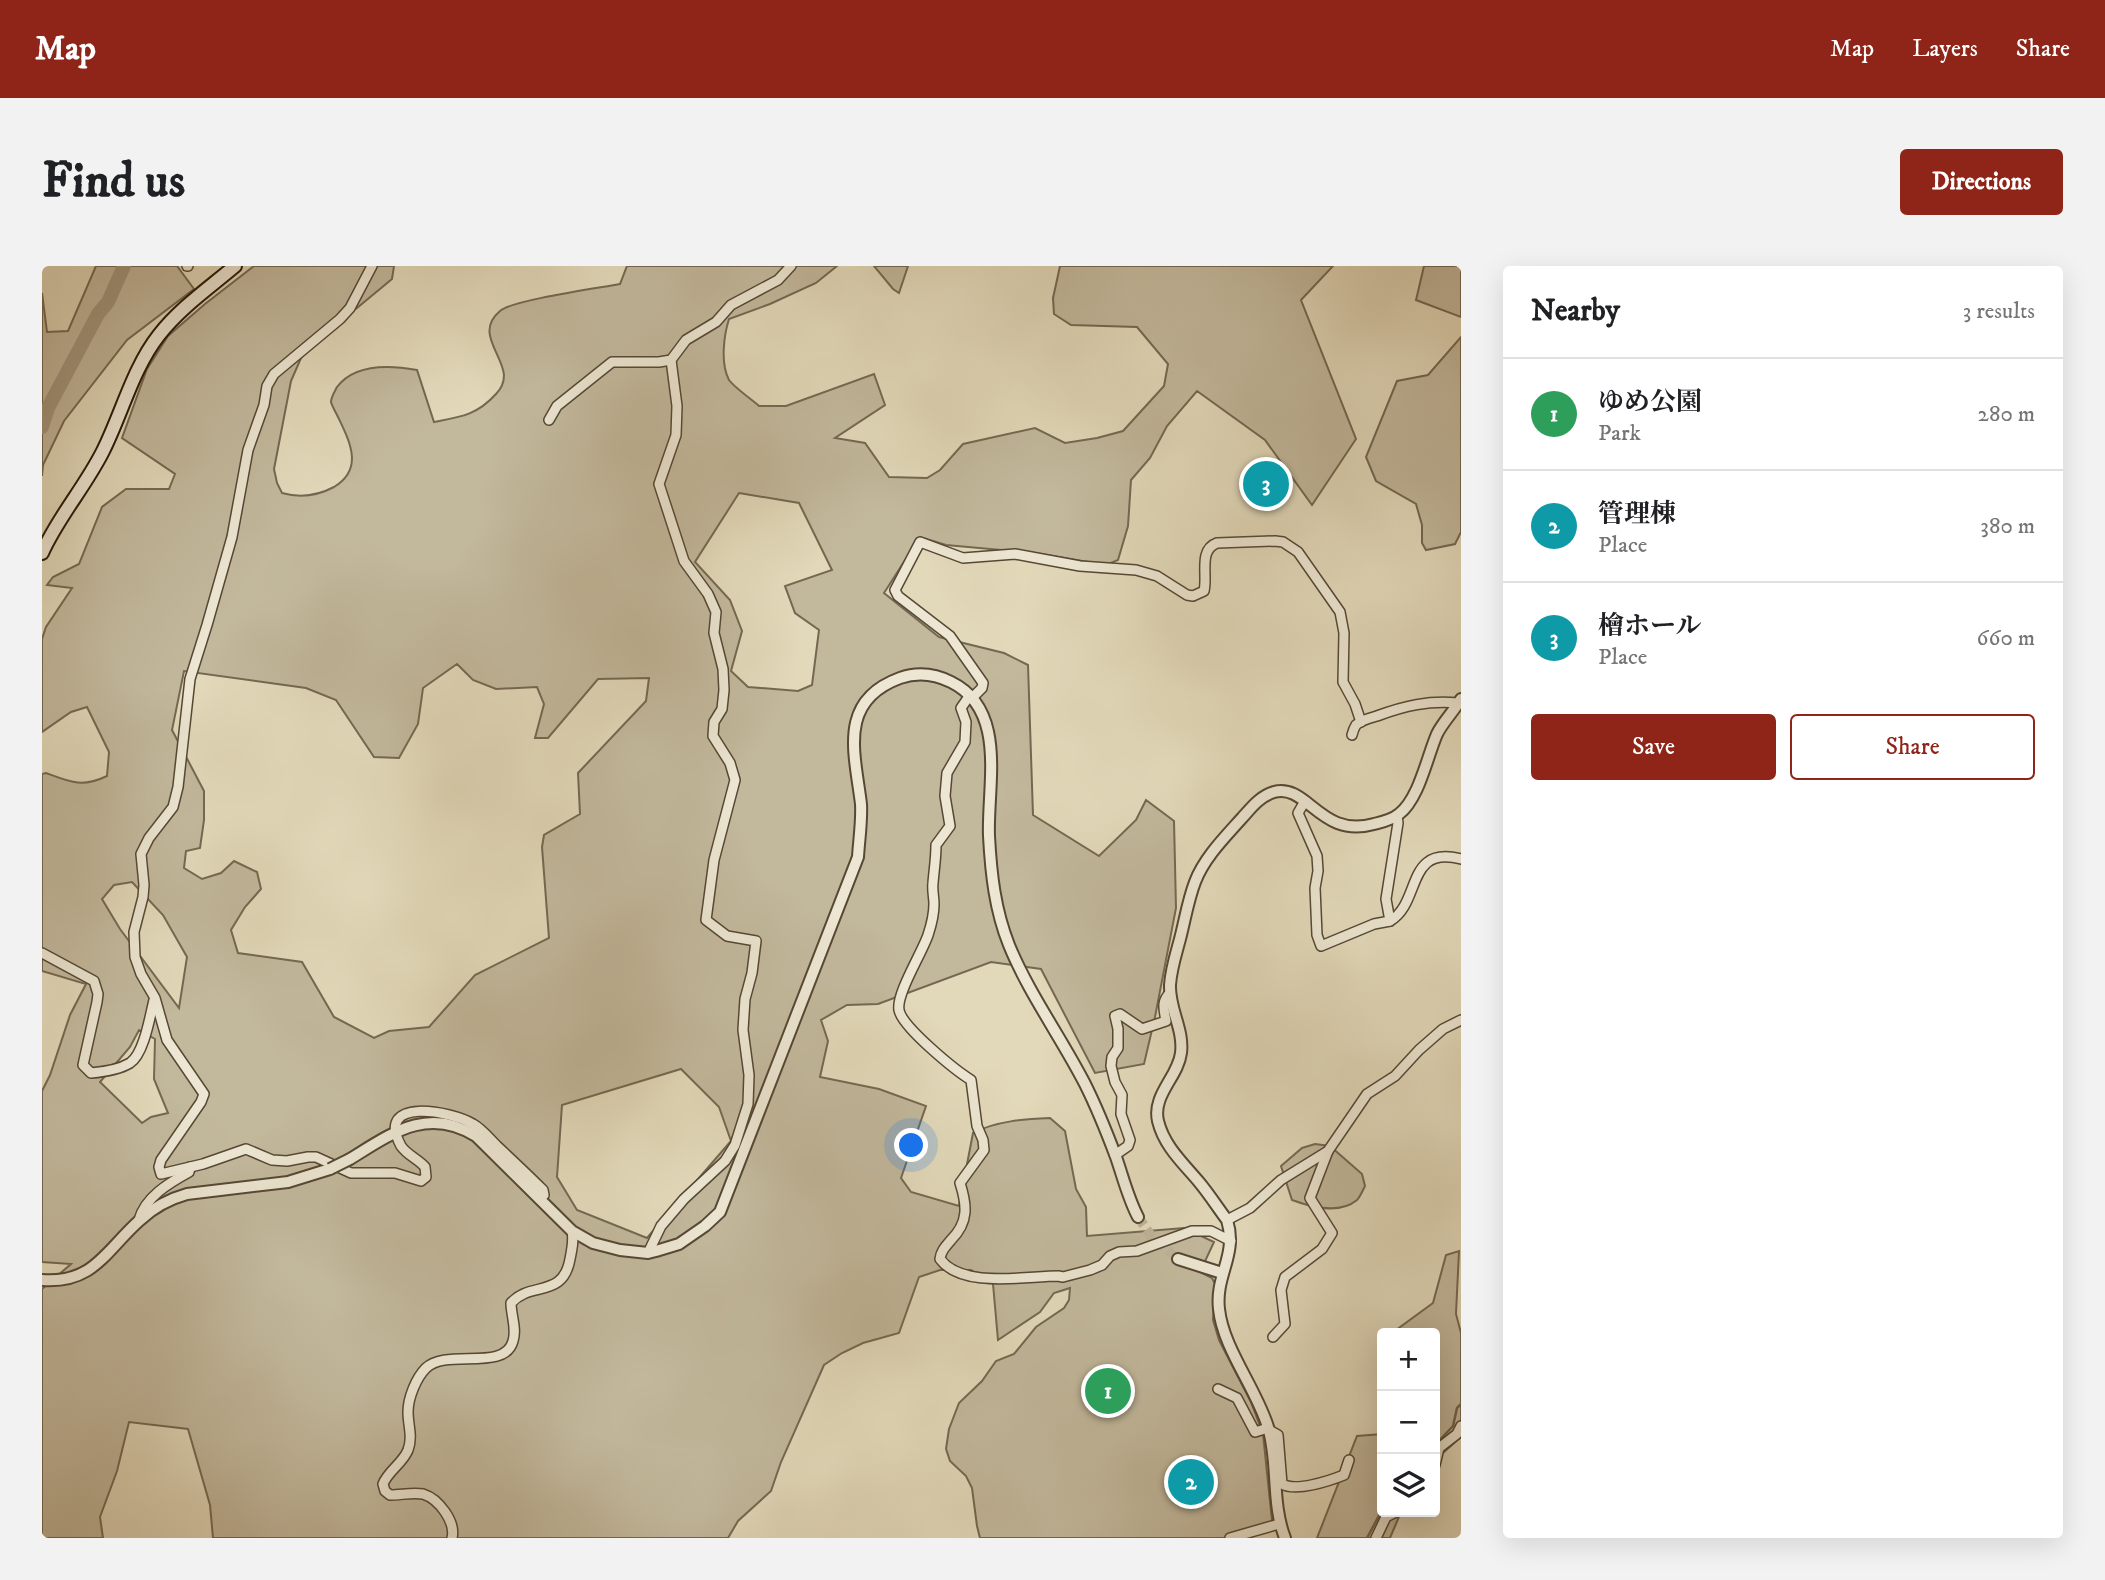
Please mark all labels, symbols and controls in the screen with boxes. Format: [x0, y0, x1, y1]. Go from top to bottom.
text: Map [35, 29, 96, 70]
text: Map [1830, 34, 1874, 64]
text: Layers [1912, 34, 1978, 64]
text: Share [2016, 34, 2070, 64]
button: Directions [1900, 149, 2063, 215]
text: Find us [42, 151, 185, 213]
text: Nearby [1531, 293, 1620, 330]
text: 3 results [1963, 297, 2035, 326]
text: ゆめ公園 [1598, 386, 1702, 419]
text: 1 [1550, 400, 1558, 429]
text: 280 m [1978, 400, 2035, 429]
text: Park [1598, 419, 1641, 448]
pin: 3 [1243, 458, 1289, 510]
text: 管理棟 [1598, 498, 1676, 531]
text: 2 [1548, 512, 1560, 541]
text: 380 m [1980, 512, 2035, 541]
text: Place [1598, 531, 1647, 560]
text: 檜ホール [1598, 610, 1701, 643]
text: 3 [1550, 624, 1558, 653]
text: 660 m [1976, 624, 2035, 653]
text: Place [1598, 643, 1647, 672]
button: Save [1531, 714, 1776, 780]
button: Share [1790, 714, 2035, 780]
your location [894, 1128, 928, 1162]
map controls [1377, 1328, 1440, 1517]
button: + [1377, 1328, 1440, 1391]
pin: 1 [1085, 1365, 1131, 1417]
button: − [1377, 1391, 1440, 1454]
button: layers [1377, 1454, 1440, 1517]
pin: 2 [1168, 1456, 1214, 1508]

